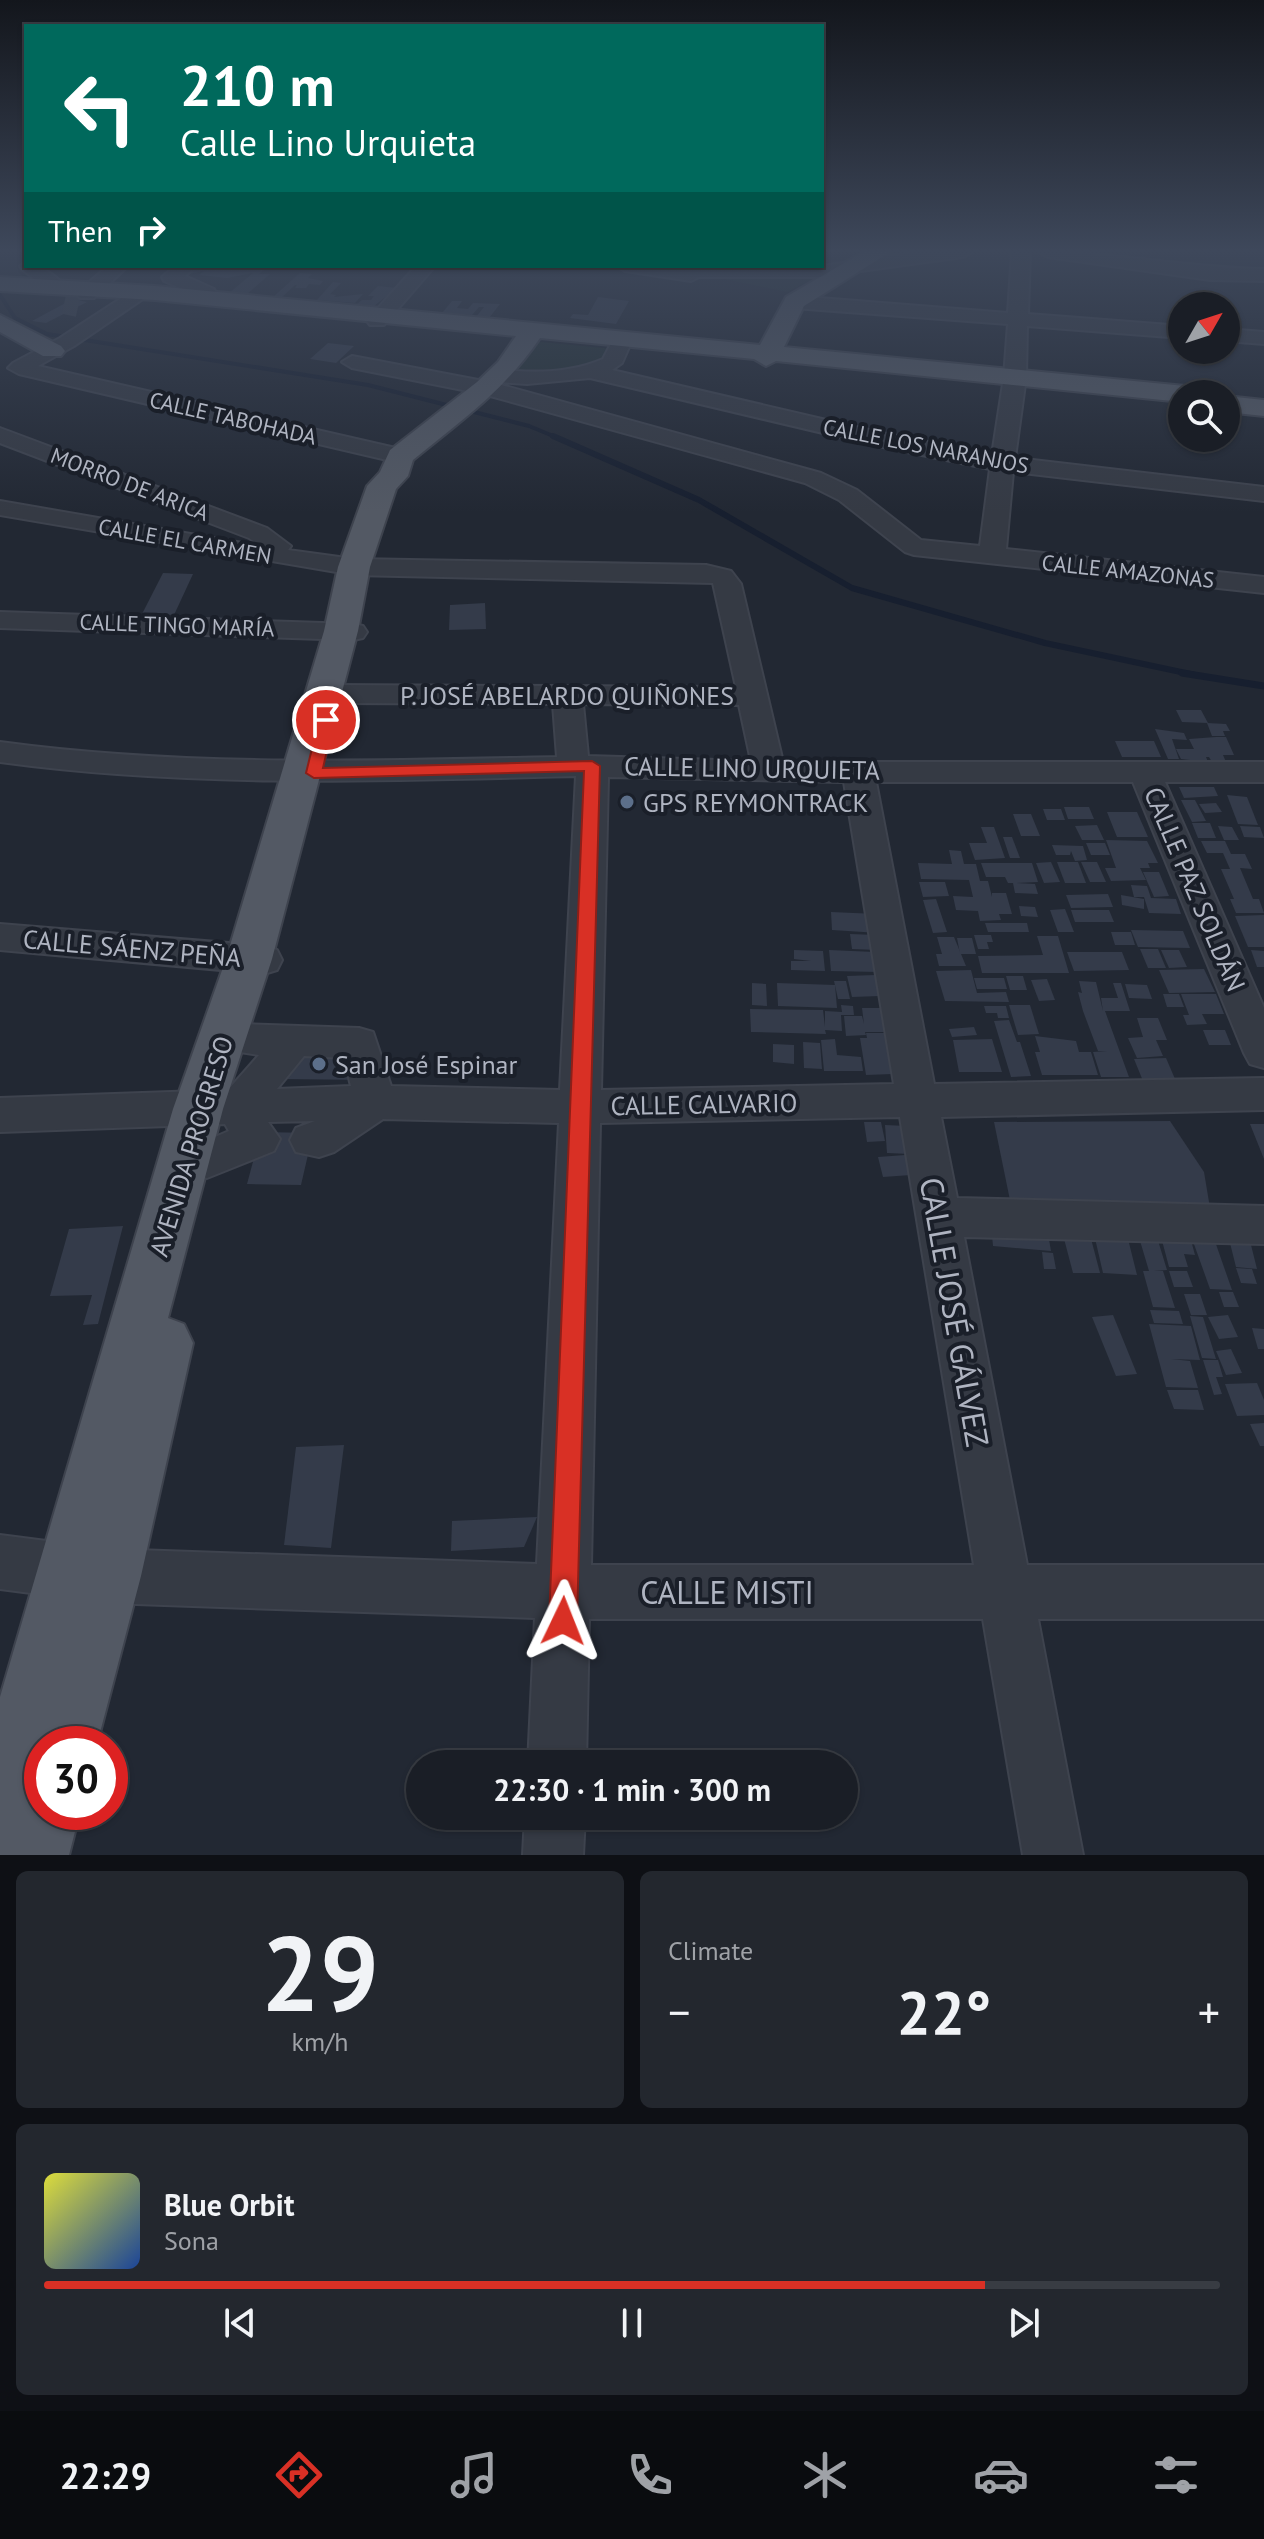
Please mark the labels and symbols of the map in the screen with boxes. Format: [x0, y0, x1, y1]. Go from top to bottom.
north arrow [1168, 292, 1240, 364]
street label: CALLE TABOHADA [147, 385, 319, 451]
street label: CALLE LOS NARANJOS [821, 412, 1031, 480]
street label: MORRO DE ARICA [47, 441, 213, 527]
street label: CALLE EL CARMEN [96, 512, 274, 570]
street label: CALLE AMAZONAS [1040, 548, 1216, 594]
street label: CALLE TINGO MARÍA [79, 608, 275, 642]
street label: P. JOSÉ ABELARDO QUIÑONES [400, 679, 734, 712]
pin [292, 686, 360, 754]
street label: CALLE LINO URQUIETA [624, 749, 880, 787]
street label: CALLE PAZ SOLDÁN [1137, 782, 1253, 996]
place label: GPS REYMONTRACK [643, 786, 868, 819]
marker: GPS REYMONTRACK [618, 793, 636, 811]
street label: CALLE SÁENZ PEÑA [22, 922, 242, 974]
street label: AVENIDA PROGRESO [142, 1032, 240, 1260]
place label: San José Espinar [335, 1048, 517, 1081]
marker: San José Espinar [310, 1055, 328, 1073]
street label: CALLE CALVARIO [610, 1086, 798, 1122]
street label: CALLE JOSÉ GÁLVEZ [911, 1174, 999, 1450]
street label: CALLE MISTI [640, 1571, 814, 1613]
position arrow [521, 1579, 605, 1663]
speed limit sign: 30 [24, 1726, 128, 1830]

